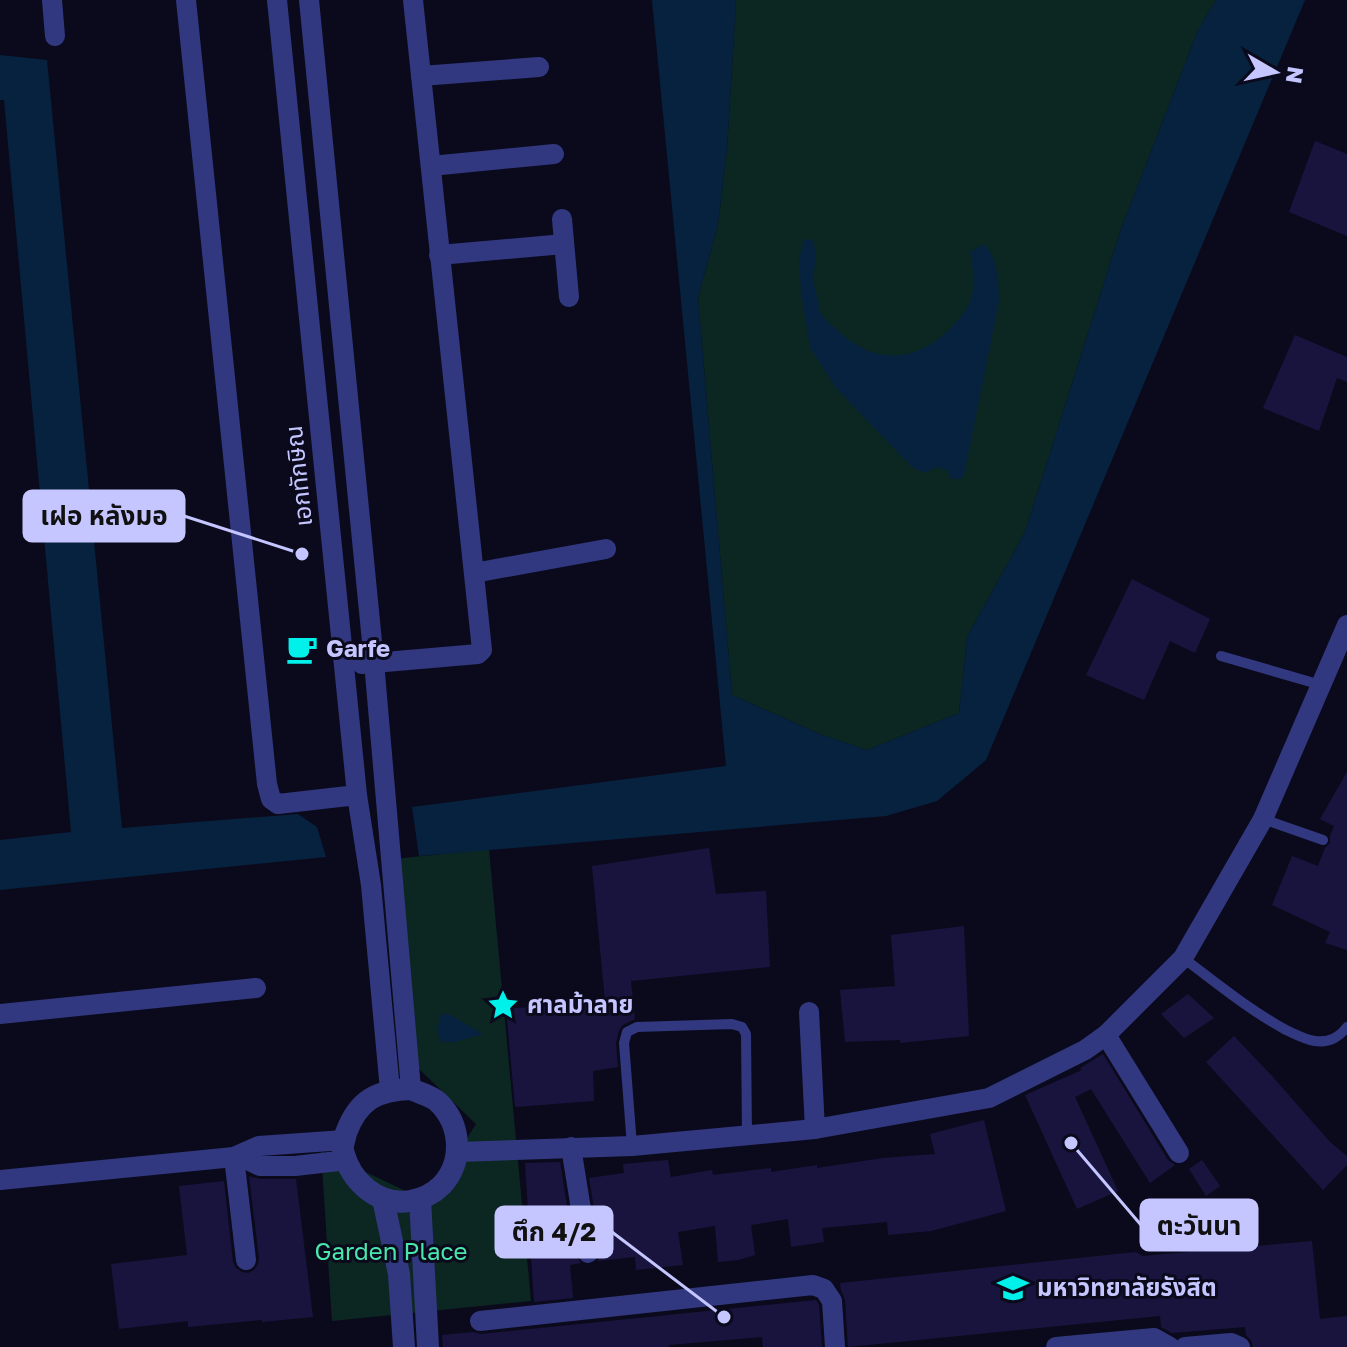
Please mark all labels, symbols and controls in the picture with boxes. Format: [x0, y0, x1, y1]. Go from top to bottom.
north arrow [1235, 32, 1315, 112]
text: N [1281, 65, 1310, 86]
street label: เอกทักษิณ [278, 424, 317, 528]
callout: เฝอ หลังมอ [24, 491, 184, 541]
text: เฝอ หลังมอ [40, 500, 168, 531]
cafe icon: Garfe [285, 632, 319, 666]
place label: Garfe [326, 633, 390, 662]
place icon: ศาลม้าลาย [486, 988, 520, 1022]
place label: ศาลม้าลาย [527, 989, 633, 1018]
callout: ตะวันนา [1141, 1200, 1257, 1250]
callout: ตึก 4/2 [496, 1207, 612, 1257]
text: ตะวันนา [1157, 1210, 1241, 1241]
text: ตึก 4/2 [512, 1216, 596, 1247]
park label: Garden Place [315, 1236, 468, 1265]
school or university icon: มหาวิทยาลัยรังสิต [996, 1271, 1030, 1305]
place label: มหาวิทยาลัยรังสิต [1037, 1272, 1217, 1301]

